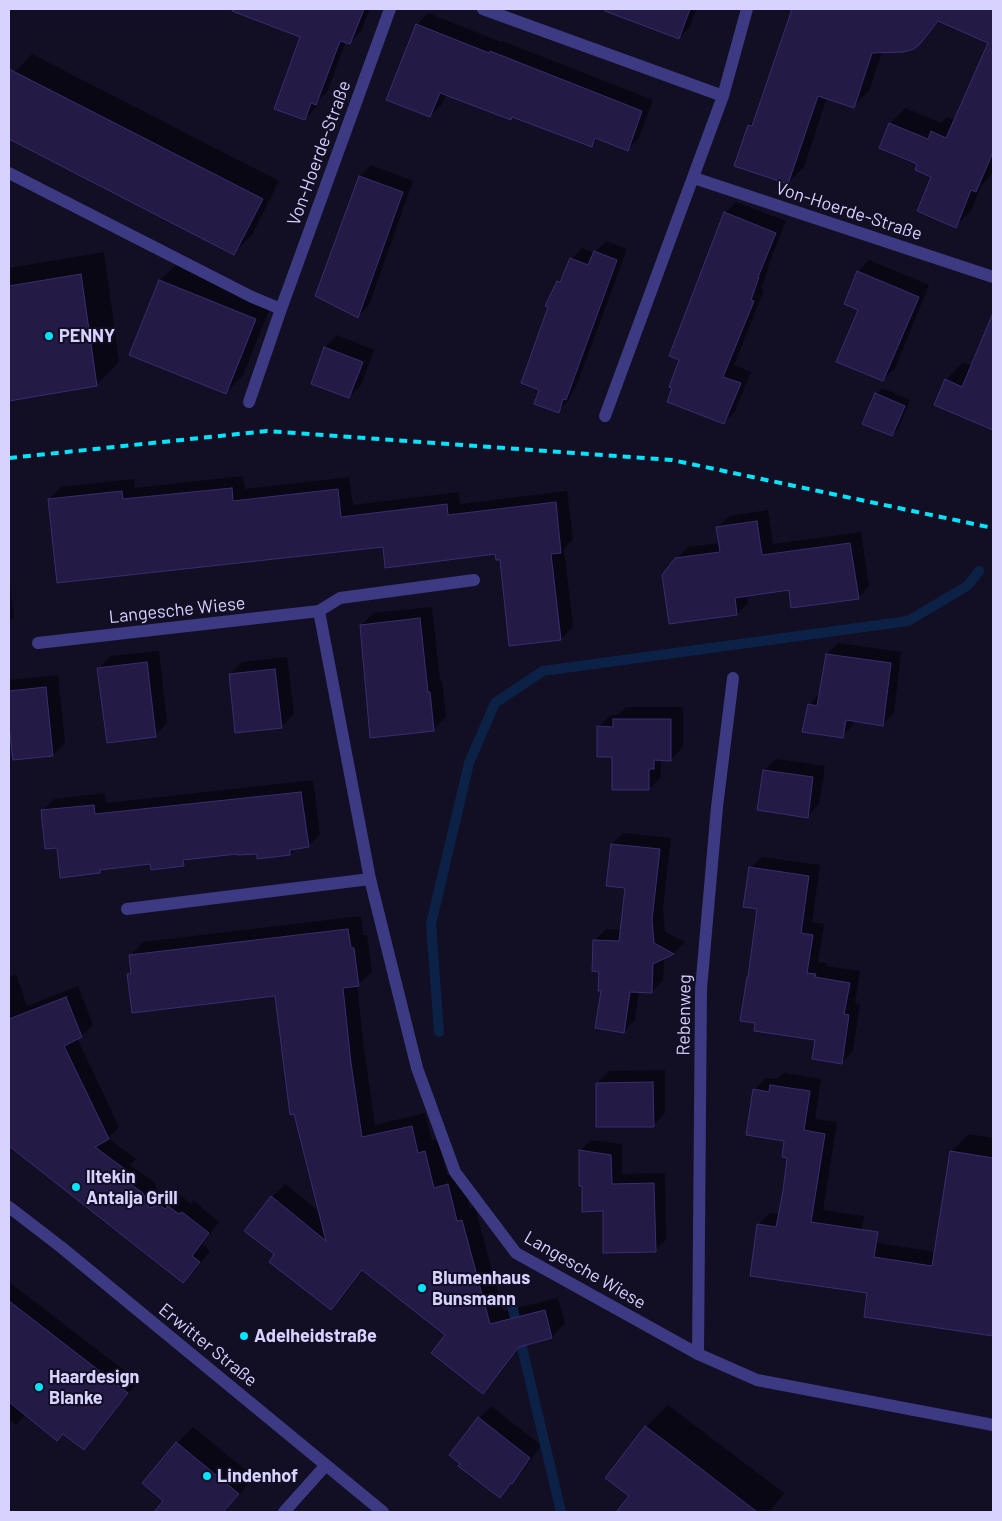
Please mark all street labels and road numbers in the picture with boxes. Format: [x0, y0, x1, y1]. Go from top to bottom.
street label: Von-Hoerde-Straße [283, 78, 355, 228]
street label: Von-Hoerde-Straße [773, 177, 925, 245]
street label: Langesche Wiese [108, 592, 246, 628]
street label: Rebenweg [672, 974, 696, 1056]
street label: Langesche Wiese [520, 1226, 650, 1314]
street label: Erwitter Straße [154, 1299, 262, 1391]

